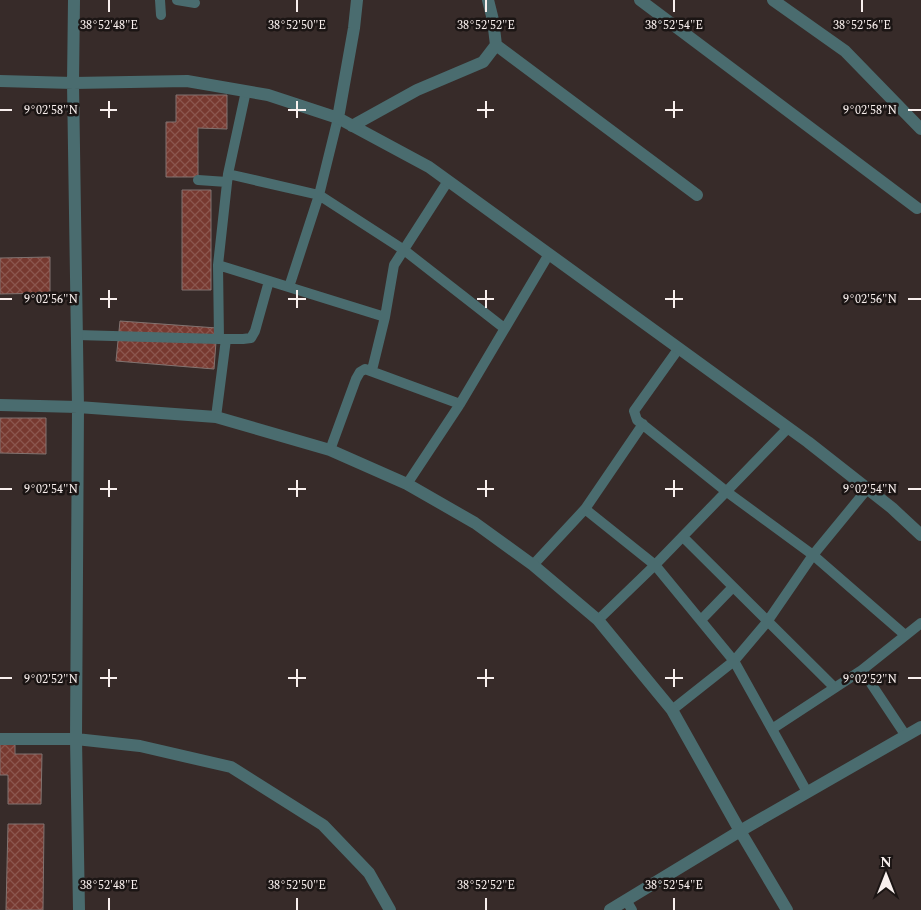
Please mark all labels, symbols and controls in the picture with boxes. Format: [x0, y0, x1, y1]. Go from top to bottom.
text: 38°52'48"E [80, 16, 138, 35]
text: 38°52'50"E [268, 16, 326, 35]
text: 38°52'52"E [457, 16, 515, 35]
text: 38°52'54"E [645, 16, 703, 35]
text: 38°52'56"E [833, 16, 891, 35]
text: 9°02'58"N [24, 101, 78, 120]
text: 9°02'58"N [843, 101, 897, 120]
text: 9°02'56"N [24, 290, 78, 309]
text: 9°02'56"N [843, 290, 897, 309]
text: 9°02'54"N [24, 480, 78, 499]
text: 9°02'54"N [843, 480, 897, 499]
text: 9°02'52"N [24, 670, 78, 689]
text: 9°02'52"N [843, 670, 897, 689]
north arrow [861, 850, 911, 900]
text: N [880, 852, 892, 873]
text: 38°52'48"E [80, 876, 138, 895]
text: 38°52'50"E [268, 876, 326, 895]
text: 38°52'52"E [457, 876, 515, 895]
text: 38°52'54"E [645, 876, 703, 895]

